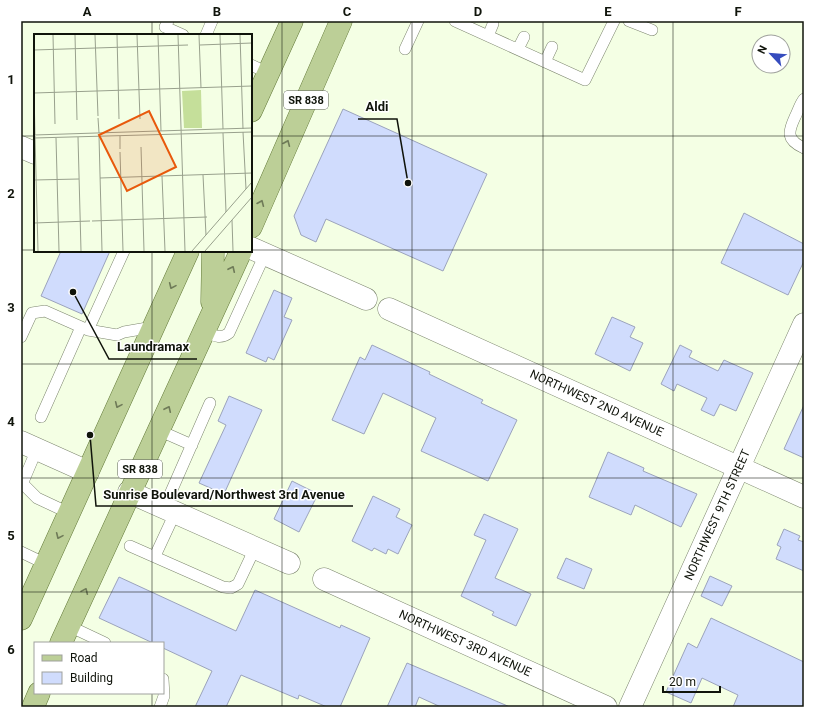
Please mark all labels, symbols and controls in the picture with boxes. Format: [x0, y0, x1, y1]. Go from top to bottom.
text: A [83, 4, 92, 19]
text: B [213, 4, 221, 19]
text: C [343, 4, 352, 19]
text: D [474, 4, 482, 19]
text: E [604, 4, 612, 19]
text: F [734, 4, 742, 19]
inset map [34, 34, 252, 252]
north arrow [751, 34, 791, 74]
text: N [755, 43, 770, 56]
text: 1 [7, 72, 15, 87]
road number: SR 838 [284, 91, 328, 109]
callout: Aldi [358, 94, 397, 119]
text: Aldi [366, 99, 388, 114]
one-way arrow [282, 140, 290, 148]
text: 2 [7, 186, 15, 201]
one-way arrow [257, 200, 265, 207]
one-way arrow [227, 266, 235, 274]
one-way arrow [168, 283, 176, 290]
text: 3 [7, 300, 15, 315]
callout: Laundramax [109, 334, 197, 359]
text: Laundramax [117, 339, 189, 354]
street label: NORTHWEST 2ND AVENUE [528, 367, 666, 439]
one-way arrow [115, 401, 123, 408]
one-way arrow [163, 405, 171, 413]
text: 4 [7, 414, 15, 429]
street label: NORTHWEST 9TH STREET [682, 447, 753, 582]
road number: SR 838 [118, 460, 162, 478]
callout: Sunrise Boulevard/Northwest 3rd Avenue [96, 481, 353, 506]
text: Sunrise Boulevard/Northwest 3rd Avenue [103, 487, 345, 502]
text: 5 [7, 528, 15, 543]
one-way arrow [56, 532, 64, 540]
one-way arrow [80, 587, 88, 595]
street label: NORTHWEST 3RD AVENUE [397, 607, 534, 679]
text: 6 [7, 642, 15, 657]
legend [34, 642, 164, 694]
text: Road [70, 651, 98, 665]
scale bar [663, 668, 720, 694]
text: Building [70, 671, 113, 685]
text: 20 m [669, 675, 696, 689]

